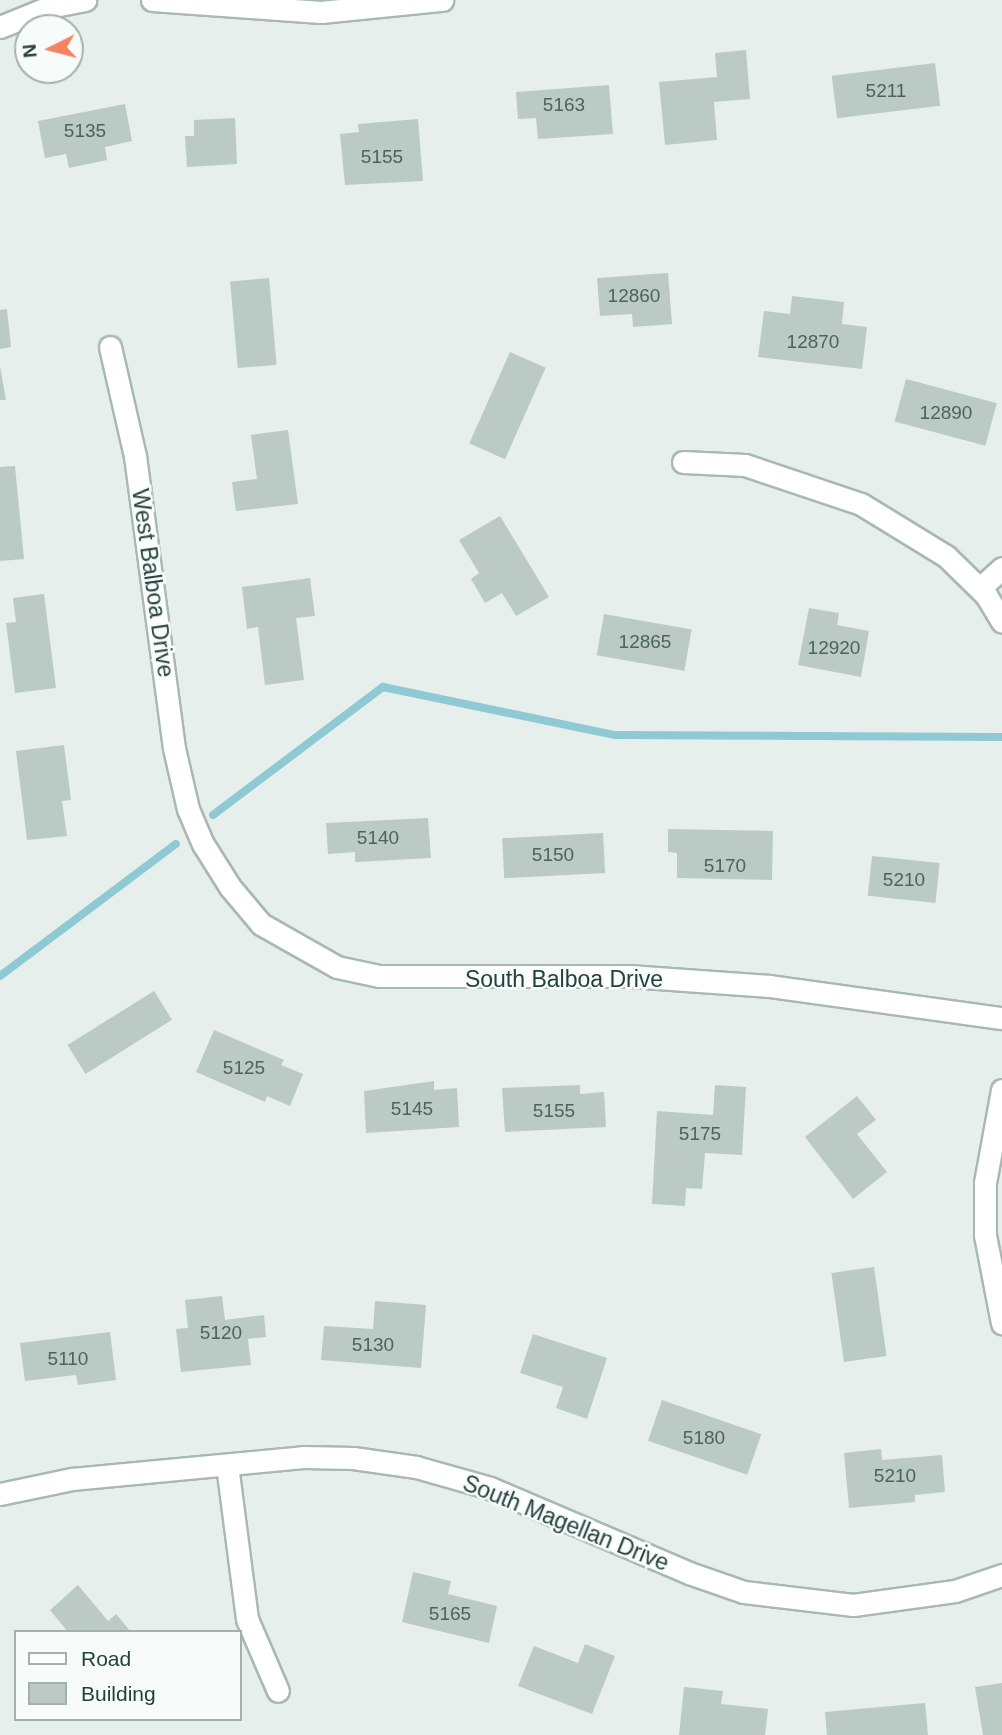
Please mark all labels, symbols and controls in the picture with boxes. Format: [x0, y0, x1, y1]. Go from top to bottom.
north arrow [14, 14, 84, 84]
text: N [18, 43, 41, 59]
house number: 5211 [866, 80, 906, 102]
house number: 5163 [543, 94, 585, 116]
house number: 5135 [64, 120, 106, 142]
house number: 5155 [361, 146, 403, 168]
house number: 12860 [608, 285, 660, 307]
house number: 12870 [787, 331, 839, 353]
house number: 12890 [920, 402, 972, 424]
street label: West Balboa Drive [126, 487, 180, 679]
house number: 12865 [619, 631, 671, 653]
house number: 12920 [808, 637, 860, 659]
house number: 5140 [357, 827, 399, 849]
house number: 5150 [532, 844, 574, 866]
house number: 5170 [704, 855, 746, 877]
house number: 5210 [883, 869, 925, 891]
street label: South Balboa Drive [465, 965, 663, 993]
house number: 5125 [223, 1057, 265, 1079]
house number: 5145 [391, 1098, 433, 1120]
house number: 5155 [533, 1100, 575, 1122]
house number: 5175 [679, 1123, 721, 1145]
house number: 5120 [200, 1322, 242, 1344]
house number: 5130 [352, 1334, 394, 1356]
house number: 5110 [48, 1348, 88, 1370]
house number: 5180 [683, 1427, 725, 1449]
house number: 5210 [874, 1465, 916, 1487]
street label: South Magellan Drive [459, 1469, 673, 1577]
house number: 5165 [429, 1603, 471, 1625]
legend [14, 1630, 242, 1721]
text: Road [81, 1647, 131, 1670]
text: Building [81, 1682, 156, 1705]

